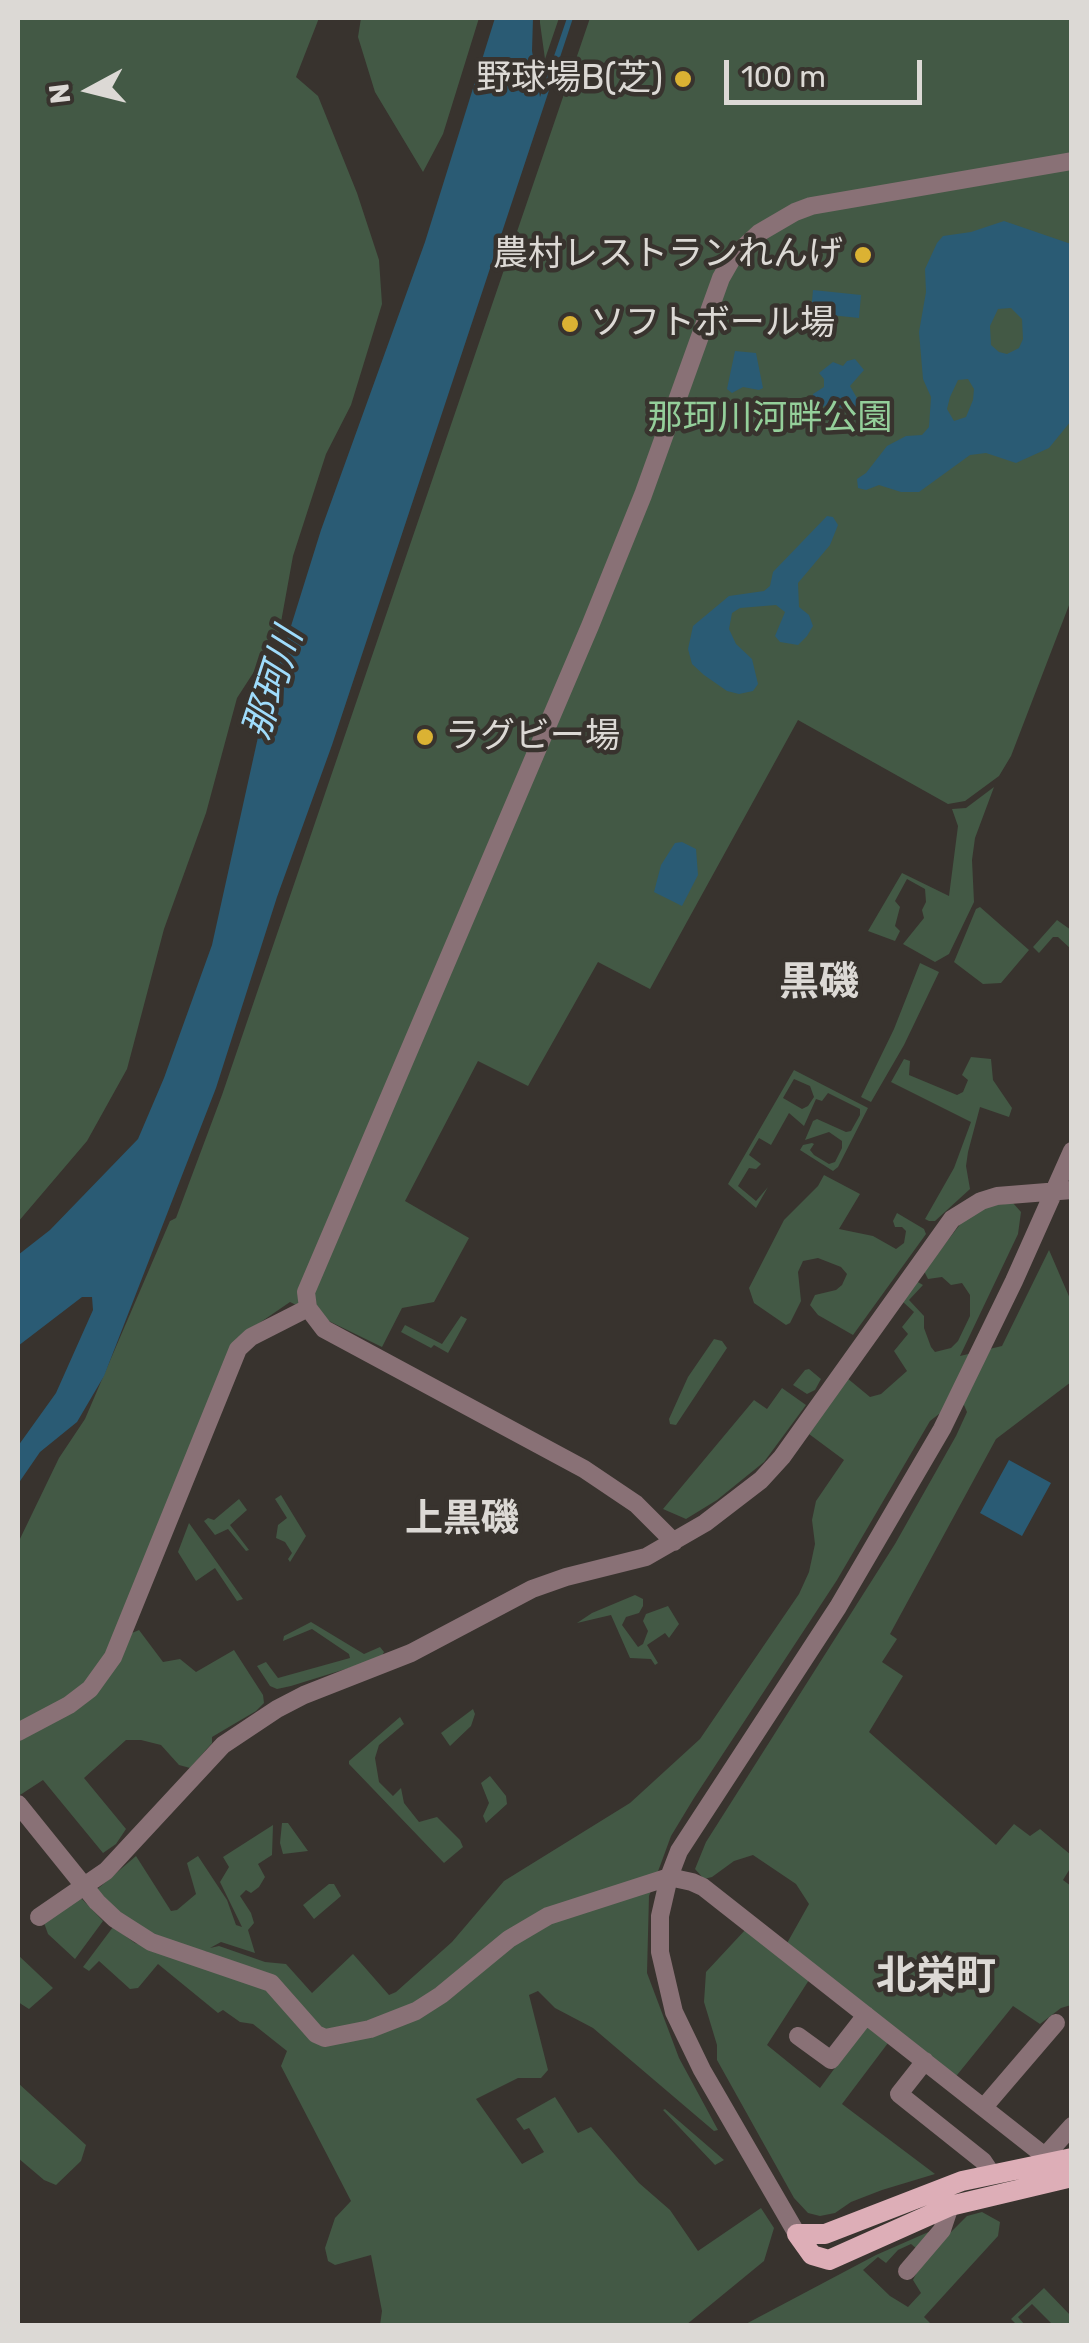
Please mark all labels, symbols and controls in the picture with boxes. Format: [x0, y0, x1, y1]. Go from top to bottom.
north arrow [40, 40, 140, 140]
scale bar [729, 40, 926, 102]
place label: 野球場B(芝) [476, 58, 663, 100]
text: 100 m [741, 59, 826, 95]
marker: 野球場B(芝) [672, 68, 694, 90]
text: N [42, 82, 77, 106]
place label: 農村レストランれんげ [493, 234, 843, 276]
marker: 農村レストランれんげ [852, 244, 874, 266]
place label: ソフトボール場 [590, 303, 835, 345]
marker: ソフトボール場 [559, 313, 581, 335]
park label: 那珂川河畔公園 [648, 398, 892, 440]
water label: 那珂川 [235, 623, 313, 745]
place label: ラグビー場 [445, 716, 620, 758]
marker: ラグビー場 [414, 726, 436, 748]
district label: 黒磯 [779, 959, 859, 1007]
district label: 上黒磯 [405, 1497, 519, 1543]
district label: 北栄町 [876, 1953, 996, 2001]

